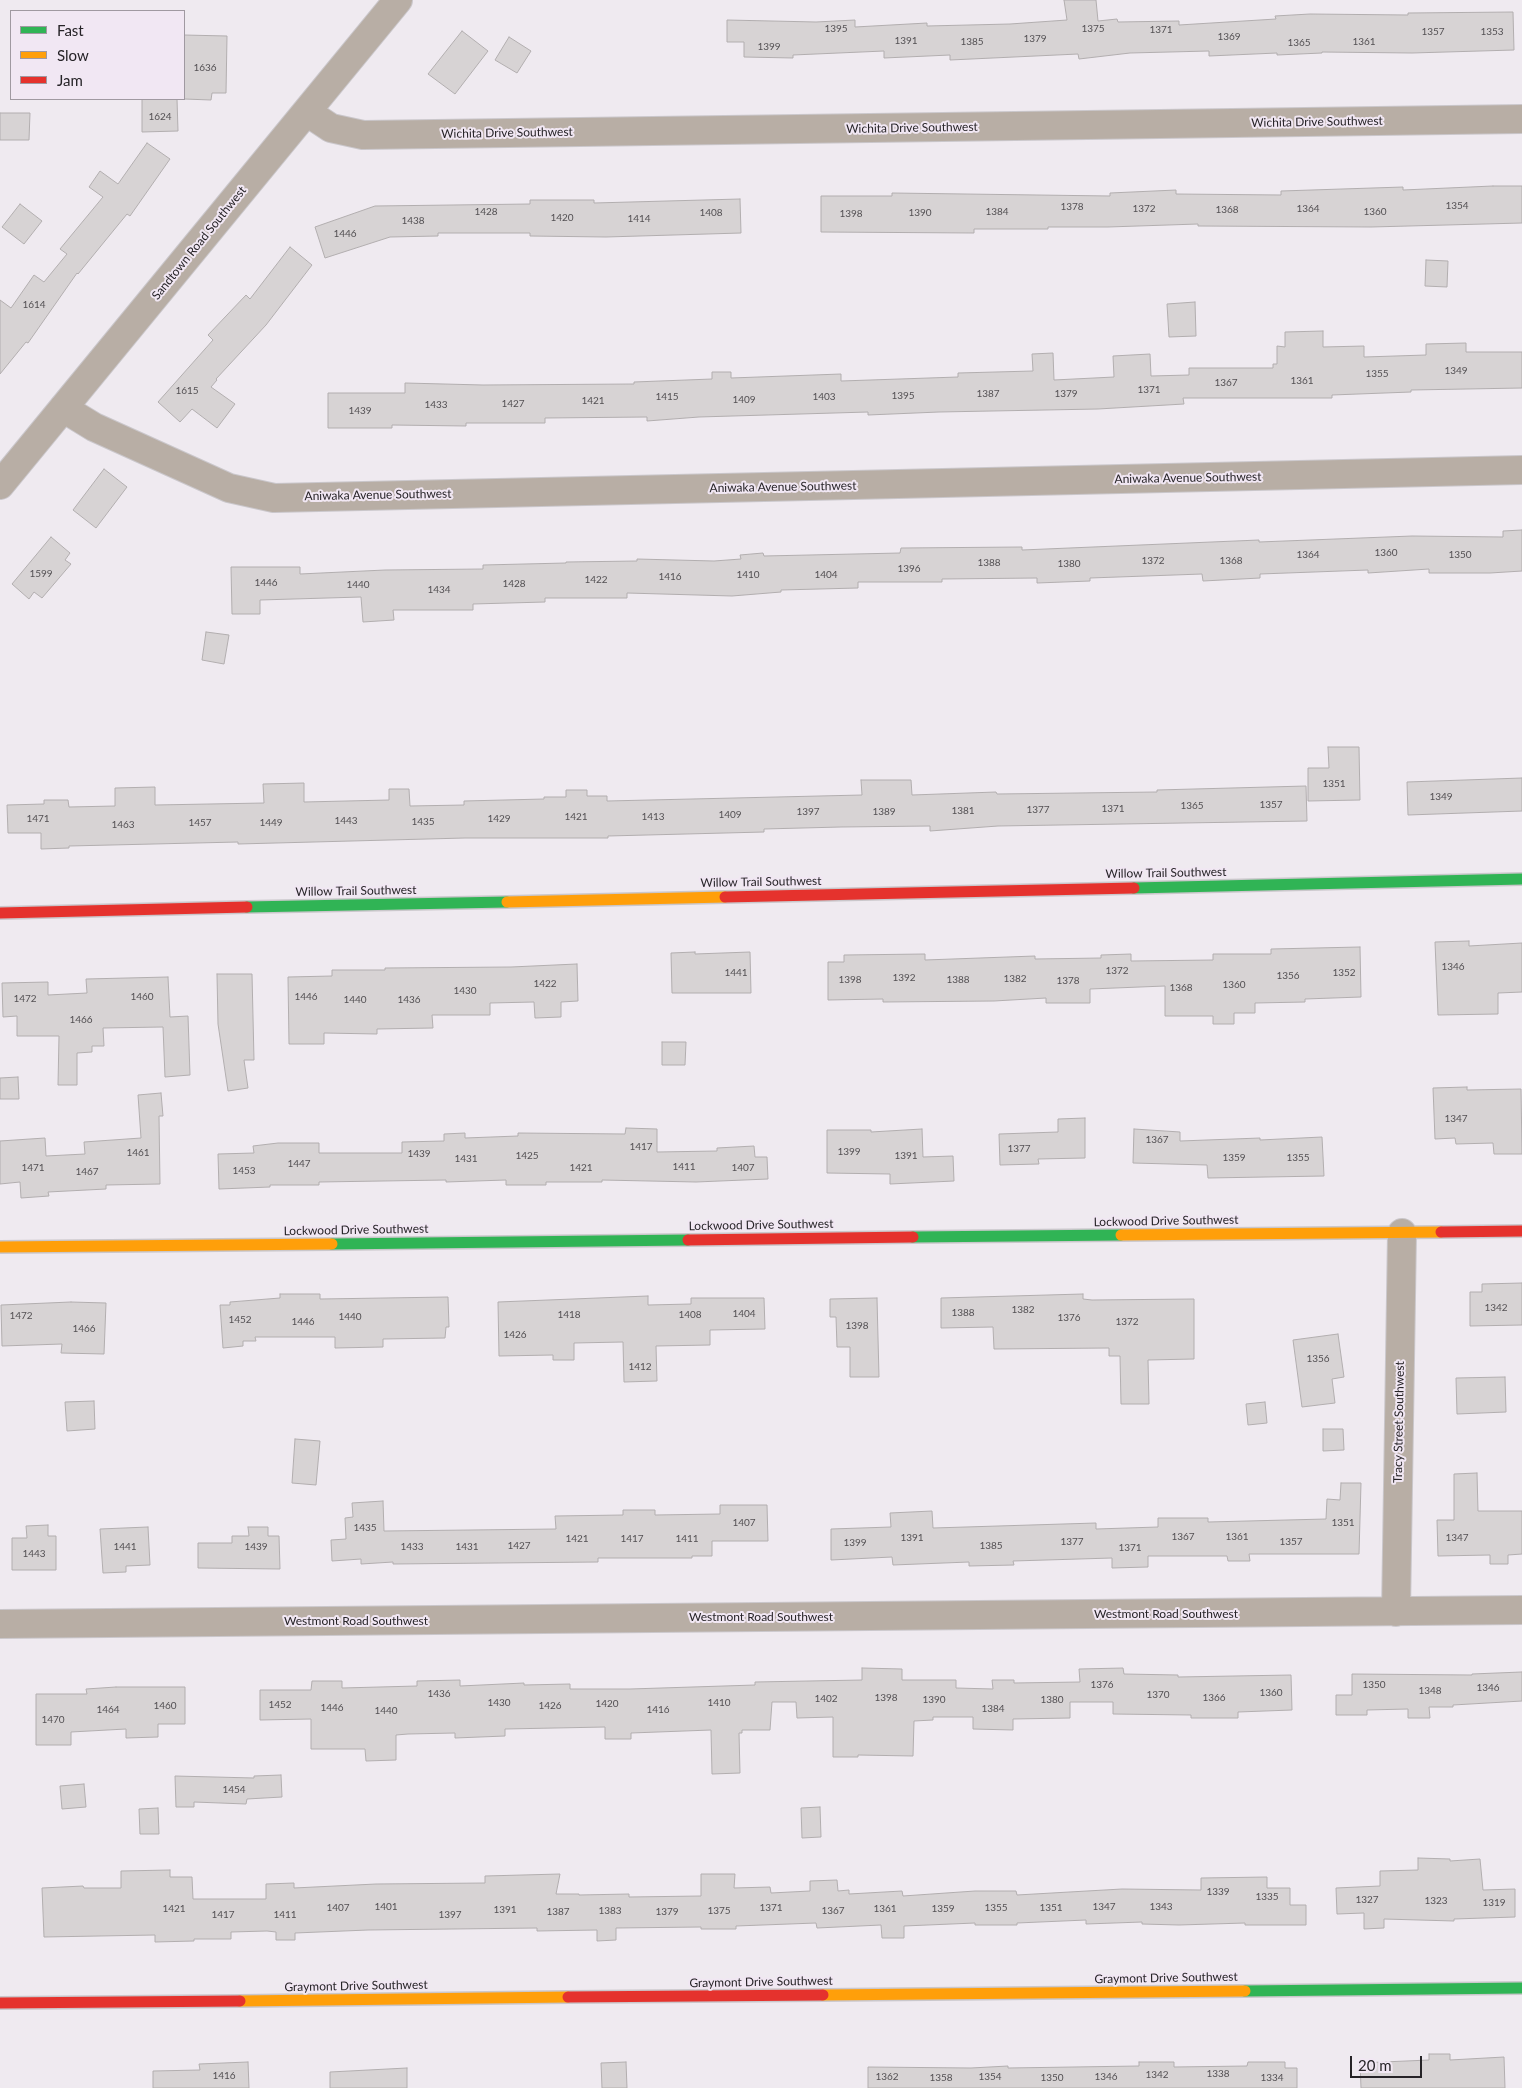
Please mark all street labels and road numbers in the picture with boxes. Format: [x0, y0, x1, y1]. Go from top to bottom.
street label: Wichita Drive Southwest [1251, 114, 1383, 130]
street label: Wichita Drive Southwest [846, 120, 978, 136]
street label: Wichita Drive Southwest [441, 125, 573, 141]
street label: Sandtown Road Southwest [149, 183, 249, 303]
street label: Aniwaka Avenue Southwest [1114, 470, 1262, 486]
street label: Aniwaka Avenue Southwest [709, 479, 857, 495]
street label: Aniwaka Avenue Southwest [304, 487, 452, 503]
street label: Willow Trail Southwest [1105, 865, 1227, 881]
street label: Willow Trail Southwest [700, 874, 822, 890]
street label: Willow Trail Southwest [295, 883, 417, 899]
street label: Lockwood Drive Southwest [1093, 1213, 1239, 1229]
street label: Lockwood Drive Southwest [688, 1217, 834, 1233]
street label: Lockwood Drive Southwest [283, 1222, 429, 1238]
street label: Tracy Street Southwest [1391, 1361, 1407, 1483]
street label: Westmont Road Southwest [1094, 1607, 1238, 1621]
street label: Westmont Road Southwest [689, 1610, 833, 1624]
street label: Westmont Road Southwest [284, 1614, 428, 1628]
street label: Graymont Drive Southwest [1094, 1970, 1238, 1986]
street label: Graymont Drive Southwest [689, 1974, 833, 1990]
street label: Graymont Drive Southwest [284, 1978, 428, 1994]

